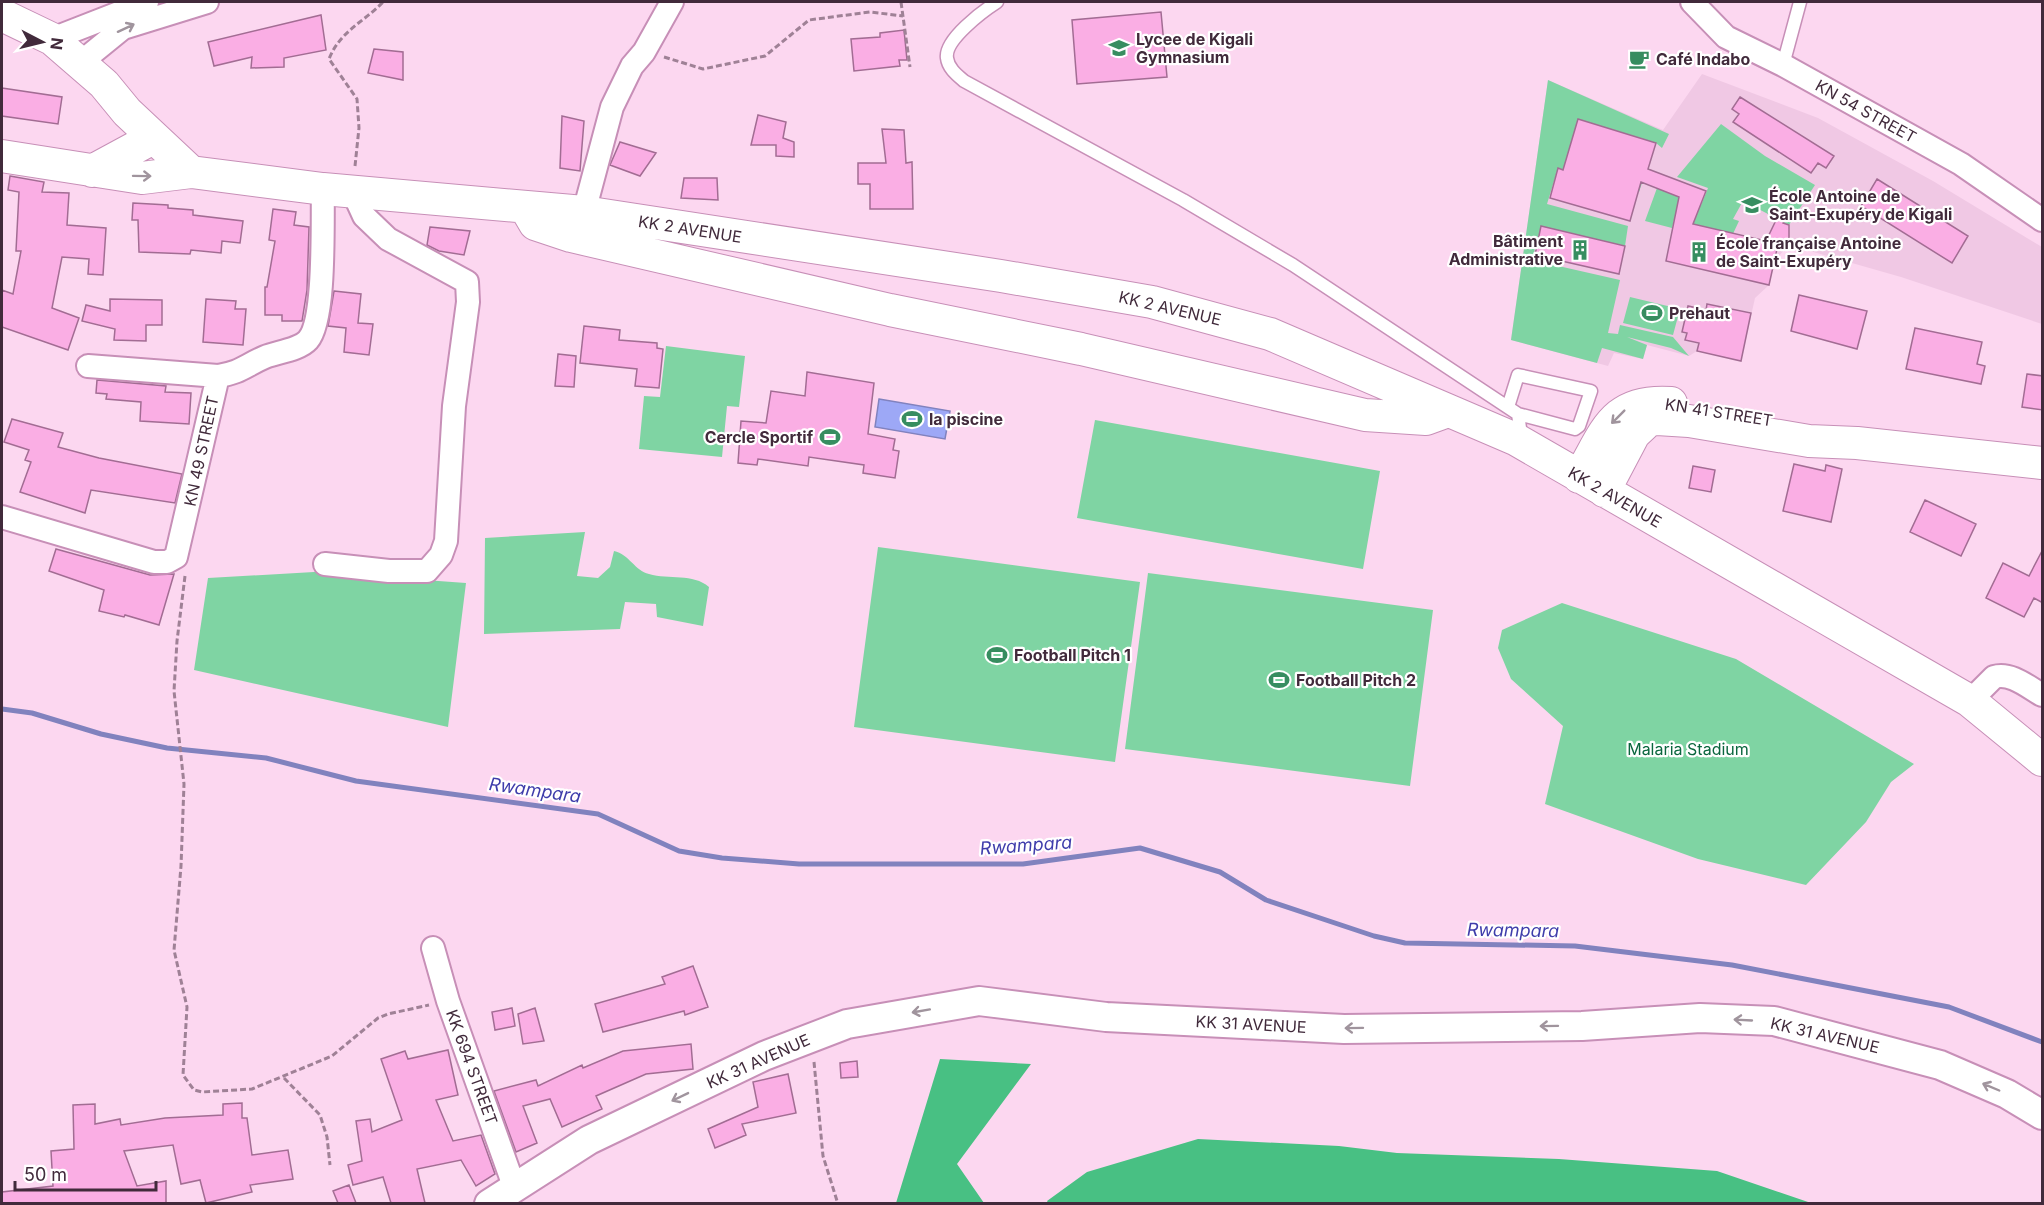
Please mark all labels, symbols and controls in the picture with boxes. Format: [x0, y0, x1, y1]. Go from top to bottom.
north arrow [12, 12, 72, 72]
one-way arrow [116, 22, 134, 33]
place label: Lycee de Kigali Gymnasium [1136, 29, 1253, 67]
school or university icon: Lycee de Kigali Gymnasium [1107, 36, 1131, 60]
text: N [46, 37, 68, 51]
cafe icon: Café Indabo [1627, 47, 1651, 71]
place label: Café Indabo [1656, 49, 1750, 69]
street label: KN 54 STREET [1812, 75, 1920, 147]
one-way arrow [131, 170, 151, 182]
place label: École Antoine de Saint-Exupéry de Kigali [1769, 186, 1952, 224]
school or university icon: École Antoine de Saint-Exupéry de Kigali [1740, 193, 1764, 217]
street label: KK 2 AVENUE [637, 211, 743, 247]
place label: Bâtiment Administrative [1449, 231, 1563, 269]
place label: École française Antoine de Saint-Exupéry [1716, 233, 1901, 271]
building icon: Bâtiment Administrative [1568, 238, 1592, 262]
building icon: École française Antoine de Saint-Exupéry [1687, 240, 1711, 264]
street label: KK 2 AVENUE [1117, 287, 1223, 329]
sports icon: Prehaut [1640, 301, 1664, 325]
place label: Prehaut [1669, 303, 1730, 323]
street label: KN 49 STREET [180, 394, 222, 508]
street label: KN 41 STREET [1664, 394, 1774, 430]
sports icon: la piscine [900, 407, 924, 431]
place label: la piscine [929, 409, 1003, 429]
one-way arrow [1611, 409, 1626, 424]
sports icon: Cercle Sportif [818, 425, 842, 449]
place label: Cercle Sportif [705, 427, 814, 447]
street label: KK 2 AVENUE [1565, 462, 1665, 532]
sports icon: Football Pitch 1 [985, 643, 1009, 667]
place label: Football Pitch 1 [1014, 645, 1131, 665]
sports icon: Football Pitch 2 [1267, 668, 1291, 692]
place label: Football Pitch 2 [1296, 670, 1416, 690]
park label: Malaria Stadium [1627, 739, 1749, 759]
water label: Rwampara [488, 773, 582, 807]
water label: Rwampara [979, 831, 1073, 859]
water label: Rwampara [1467, 919, 1559, 941]
one-way arrow [912, 1006, 932, 1017]
street label: KK 694 STREET [442, 1007, 502, 1127]
street label: KK 31 AVENUE [1195, 1011, 1307, 1037]
street label: KK 31 AVENUE [1769, 1013, 1881, 1057]
one-way arrow [1734, 1014, 1754, 1025]
one-way arrow [1539, 1020, 1559, 1032]
one-way arrow [1344, 1023, 1364, 1034]
street label: KK 31 AVENUE [703, 1029, 813, 1093]
one-way arrow [1982, 1081, 2001, 1092]
one-way arrow [671, 1091, 689, 1103]
scale bar [15, 1154, 156, 1192]
text: 50 m [24, 1164, 67, 1185]

